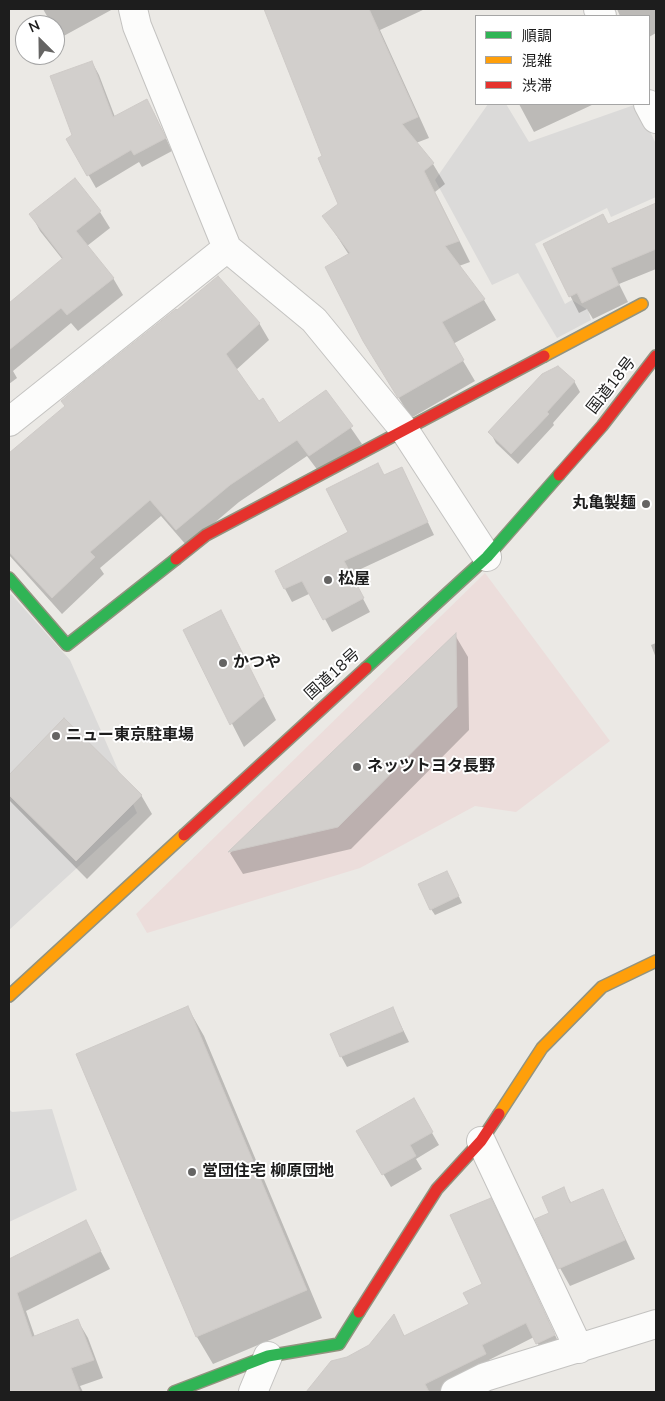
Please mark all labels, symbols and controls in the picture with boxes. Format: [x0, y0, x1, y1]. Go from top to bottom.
north arrow [15, 15, 65, 65]
legend [475, 15, 650, 105]
text: N [26, 16, 43, 37]
text: 順調 [522, 26, 552, 46]
text: 混雑 [522, 51, 552, 71]
text: 渋滞 [522, 76, 552, 96]
street label: 国道18号 [584, 354, 640, 418]
place label: 丸亀製麺 [572, 494, 636, 514]
marker: 丸亀製麺 [640, 498, 652, 510]
place label: 松屋 [338, 570, 370, 590]
marker: 松屋 [322, 574, 334, 586]
street label: 国道18号 [302, 645, 364, 705]
place label: かつや [233, 653, 281, 673]
marker: かつや [217, 657, 229, 669]
place label: ニュー東京駐車場 [66, 726, 194, 746]
marker: ニュー東京駐車場 [50, 730, 62, 742]
place label: ネッツトヨタ長野 [367, 757, 495, 777]
marker: ネッツトヨタ長野 [351, 761, 363, 773]
place label: 営団住宅 柳原団地 [202, 1162, 334, 1182]
marker: 営団住宅 柳原団地 [186, 1166, 198, 1178]

